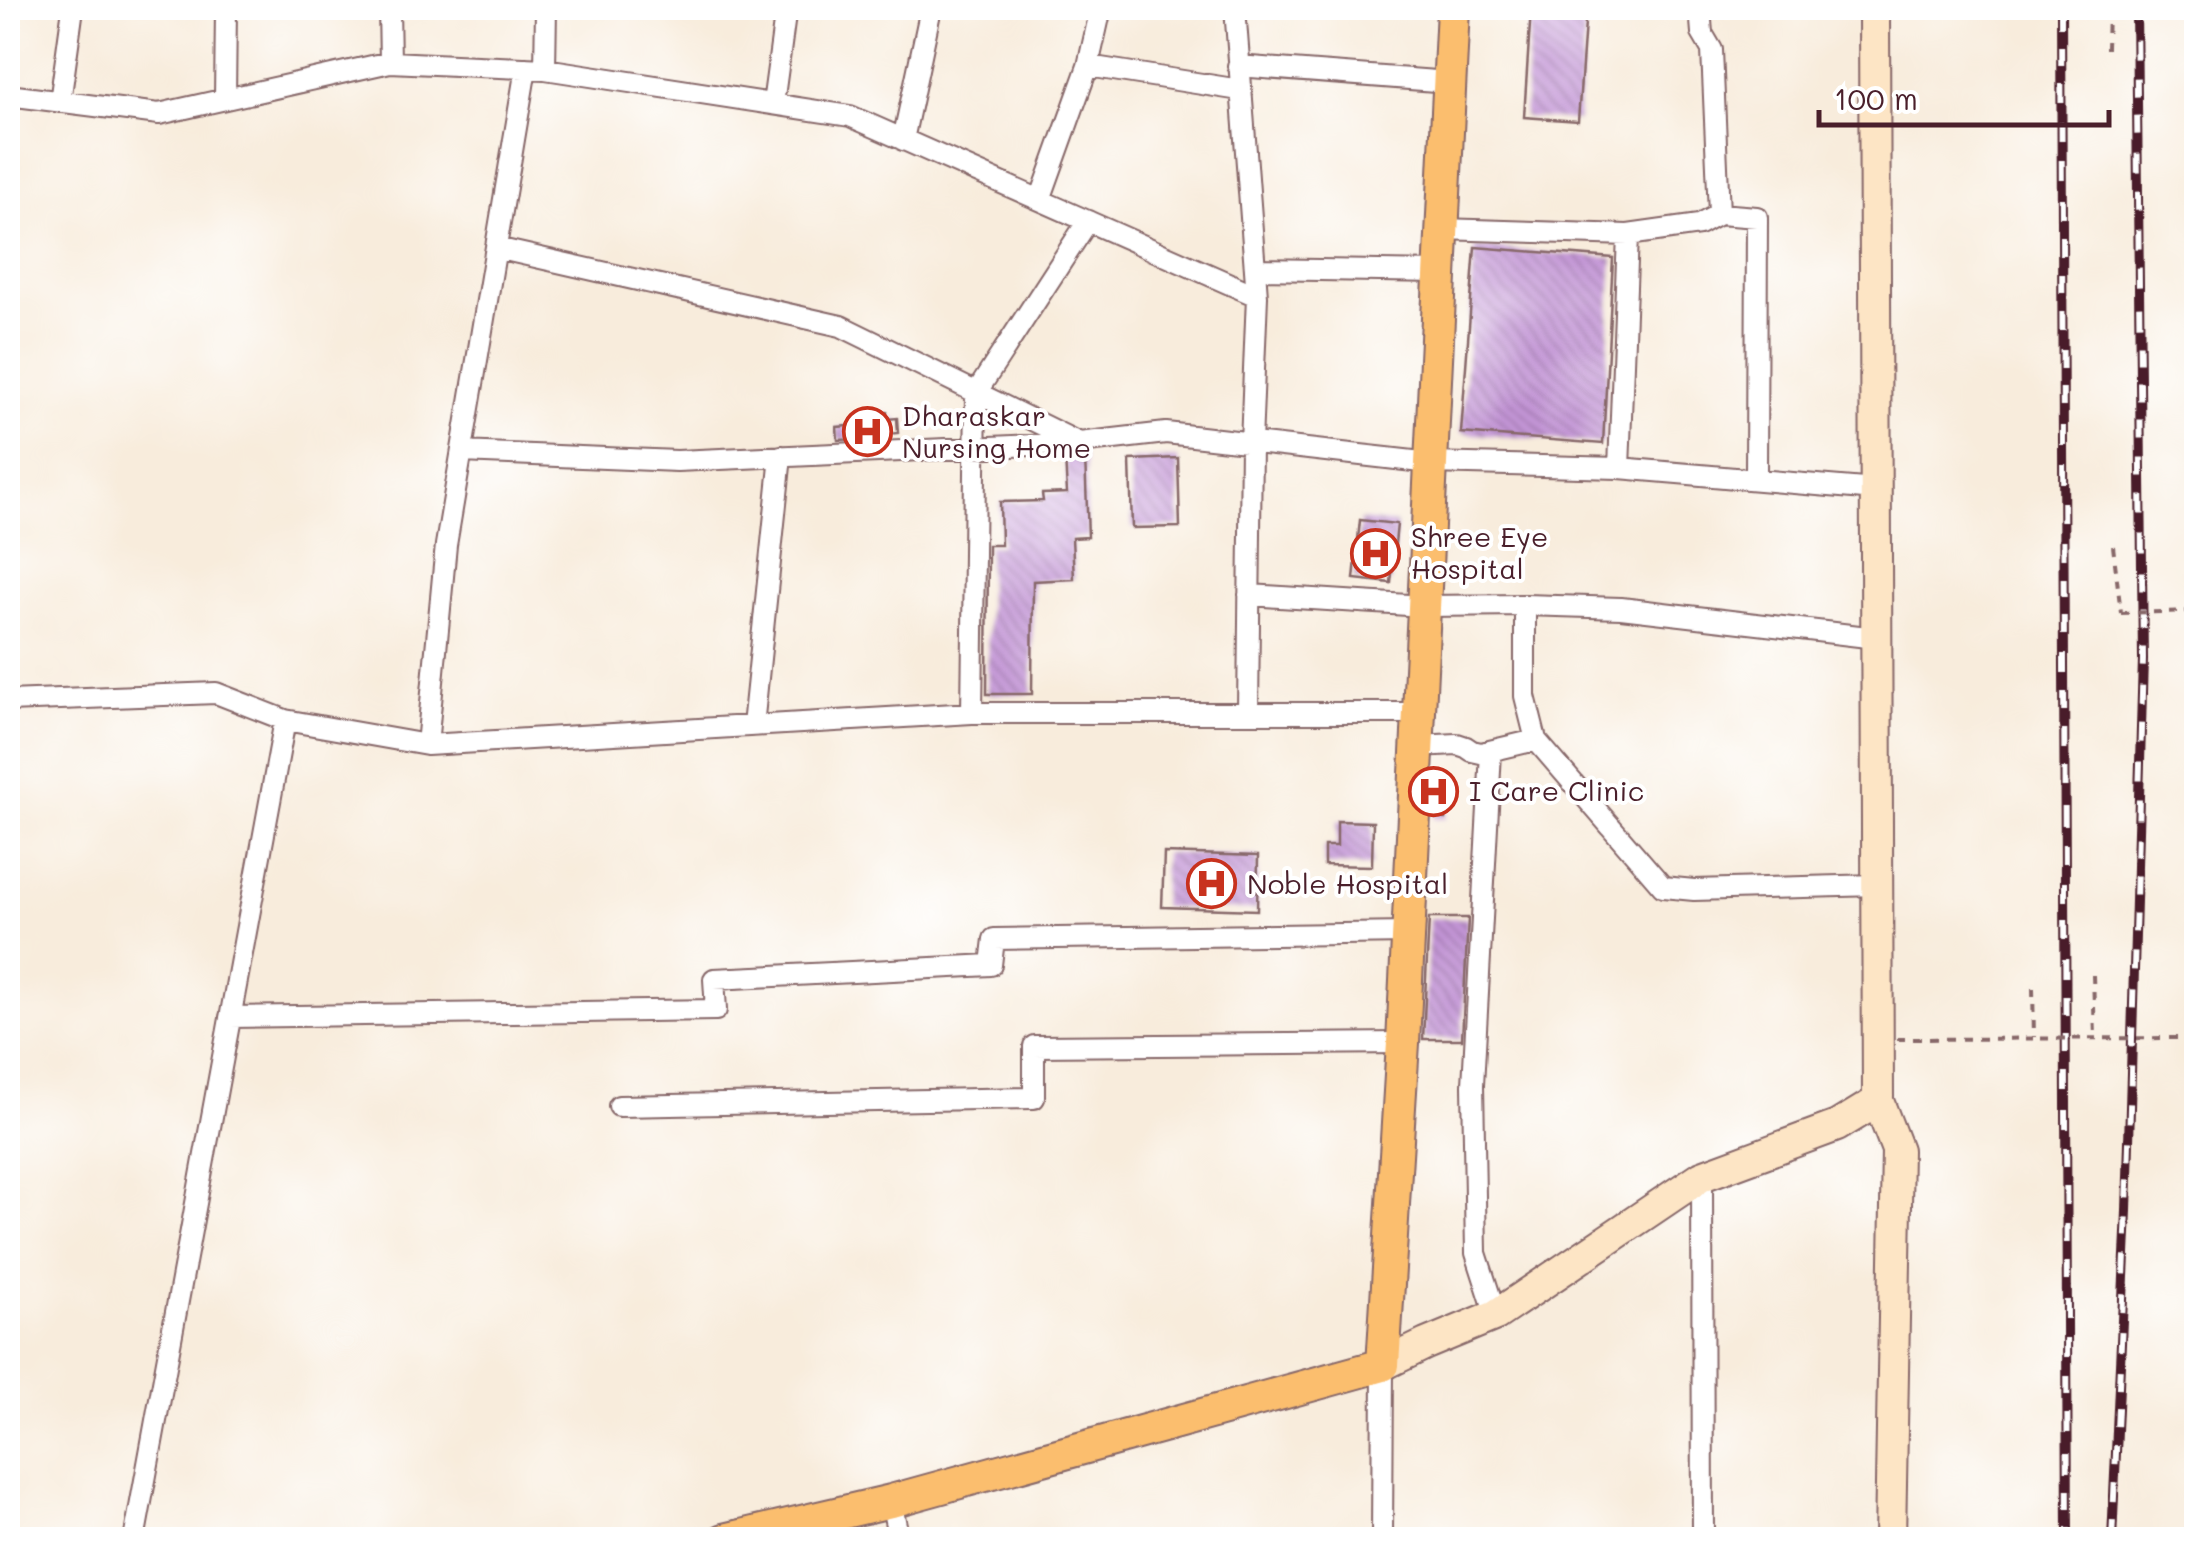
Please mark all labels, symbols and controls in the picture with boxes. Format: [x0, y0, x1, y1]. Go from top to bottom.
scale bar [1819, 65, 2109, 127]
text: 100 m [1834, 78, 1918, 118]
place label: Dharaskar Nursing Home [902, 397, 1091, 465]
hospital icon: Dharaskar Nursing Home [841, 406, 893, 458]
place label: Shree Eye Hospital [1411, 518, 1548, 586]
hospital icon: Shree Eye Hospital [1350, 527, 1402, 579]
hospital icon: I Care Clinic [1408, 765, 1460, 817]
place label: I Care Clinic [1469, 772, 1644, 808]
hospital icon: Noble Hospital [1186, 858, 1238, 910]
place label: Noble Hospital [1247, 865, 1448, 901]

